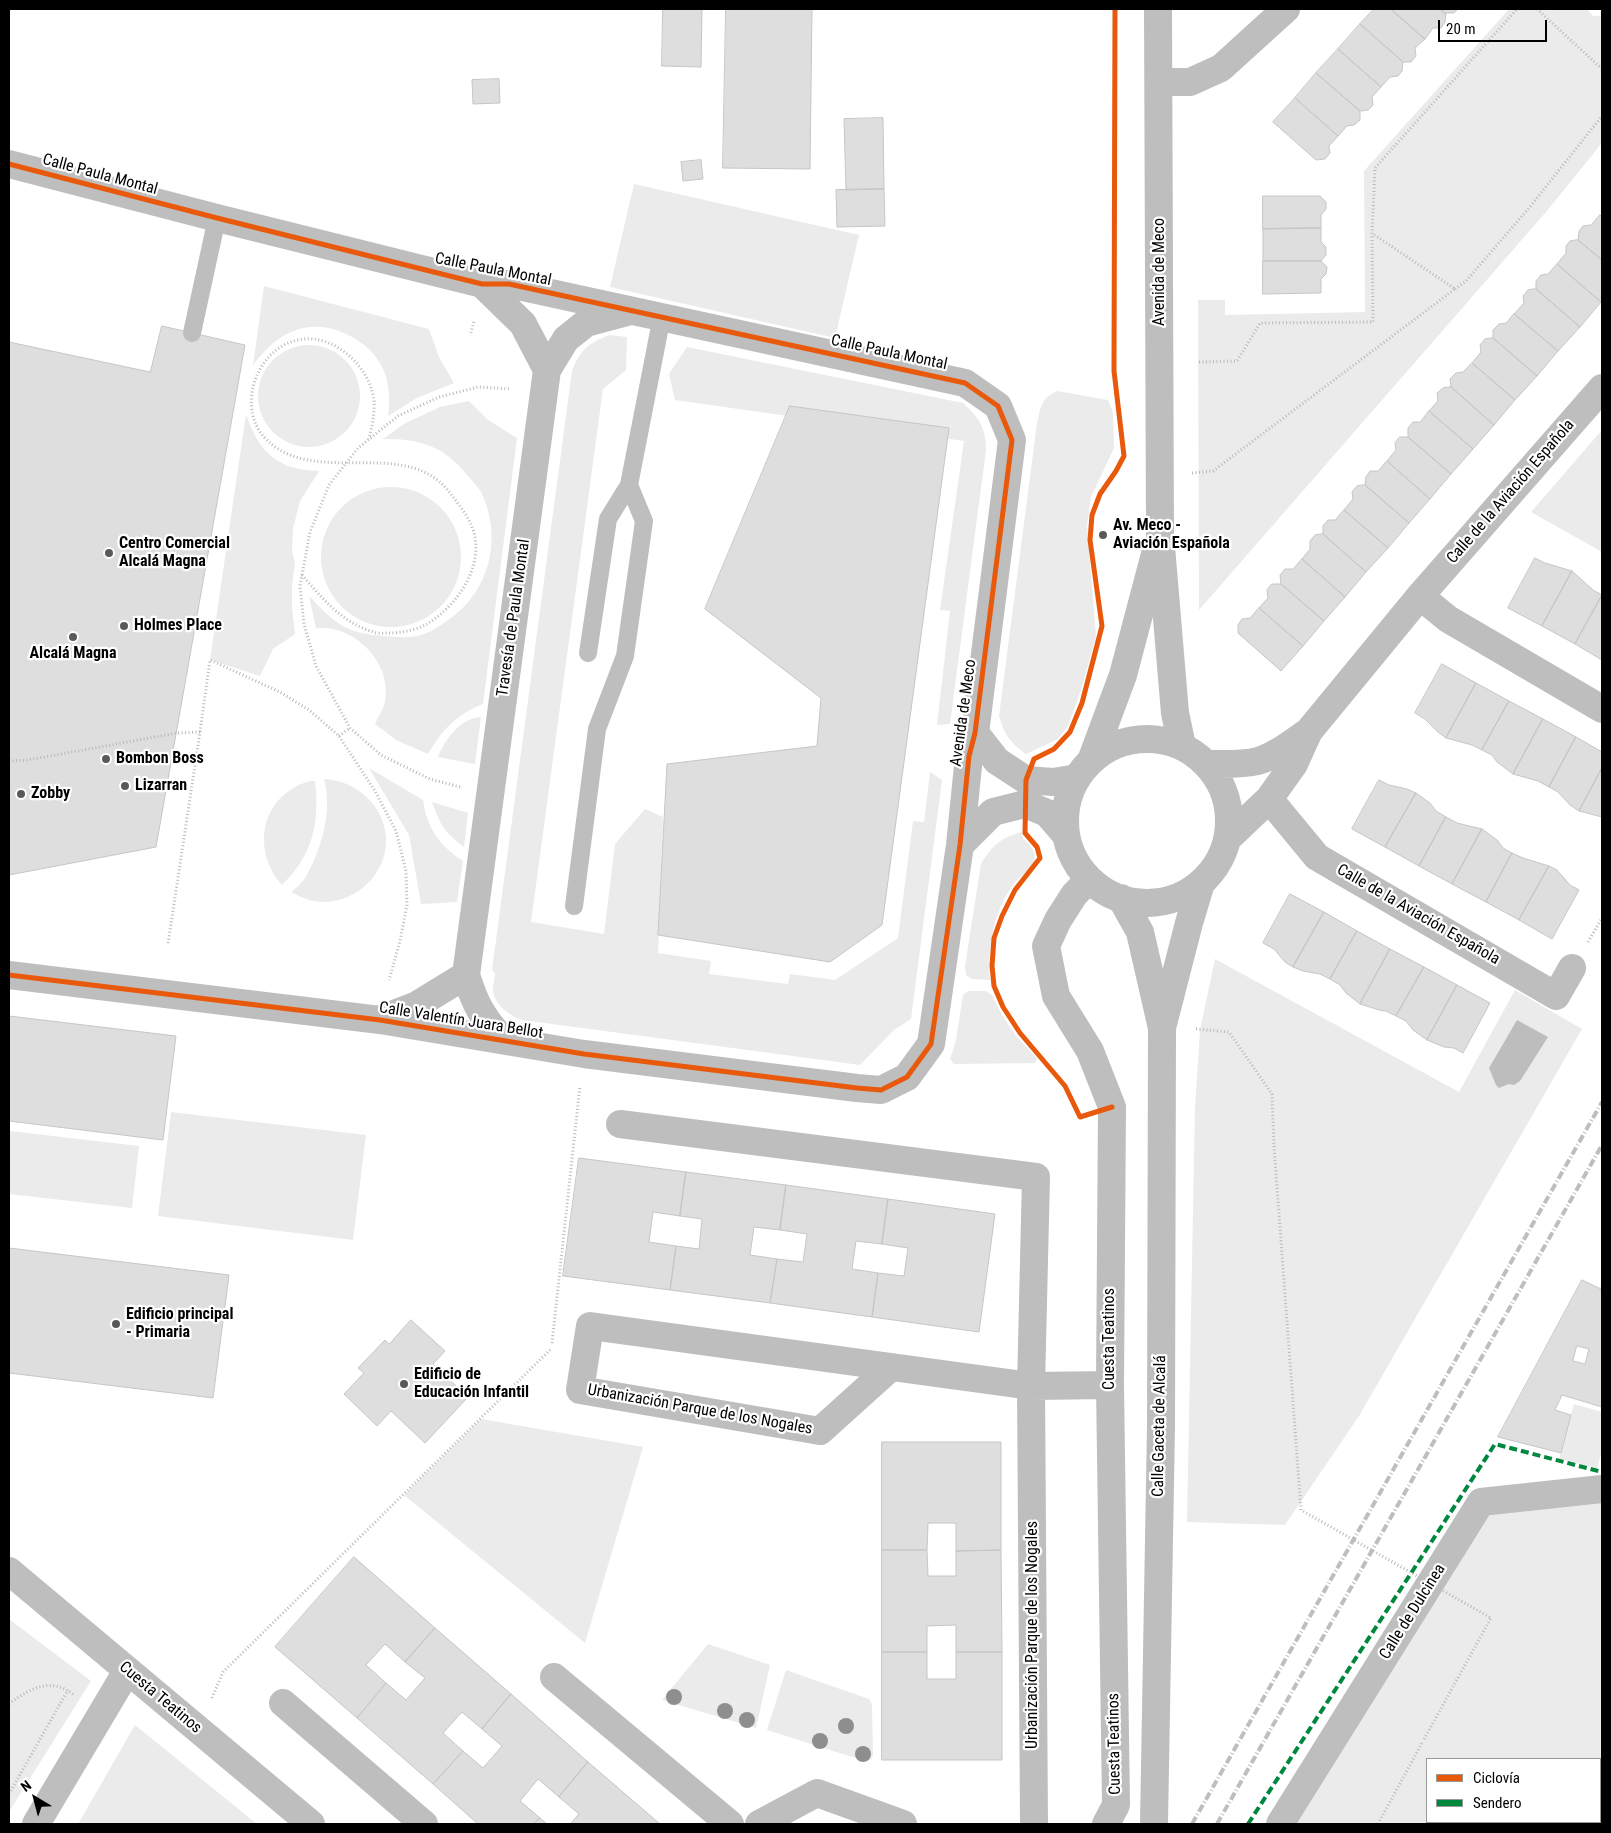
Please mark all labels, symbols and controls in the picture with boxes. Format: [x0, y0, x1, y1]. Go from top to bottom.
scale bar [1441, 10, 1550, 42]
text: 20 m [1446, 20, 1476, 38]
street label: Calle Paula Montal [40, 150, 160, 200]
street label: Avenida de Meco [1150, 218, 1170, 326]
street label: Calle Paula Montal [433, 249, 553, 291]
street label: Calle Paula Montal [829, 331, 949, 375]
street label: Calle de la Aviación Española [1443, 416, 1579, 568]
place label: Av. Meco - Aviación Española [1113, 516, 1230, 554]
marker: Av. Meco - Aviación Española [1097, 529, 1109, 541]
place label: Centro Comercial Alcalá Magna [119, 534, 230, 572]
street label: Travesía de Paula Montal [493, 538, 535, 698]
marker: Centro Comercial Alcalá Magna [103, 547, 115, 559]
place label: Holmes Place [134, 616, 222, 636]
marker: Holmes Place [118, 620, 130, 632]
marker: Alcalá Magna [67, 631, 79, 643]
place label: Alcalá Magna [30, 644, 116, 664]
street label: Avenida de Meco [947, 658, 981, 768]
place label: Bombon Boss [116, 749, 204, 769]
marker: Bombon Boss [100, 753, 112, 765]
place label: Lizarran [135, 776, 187, 796]
marker: Lizarran [119, 780, 131, 792]
place label: Zobby [31, 784, 70, 804]
marker: Zobby [15, 788, 27, 800]
street label: Calle de la Aviación Española [1333, 860, 1503, 970]
street label: Calle Valentín Juara Bellot [378, 999, 544, 1043]
street label: Cuesta Teatinos [1100, 1288, 1120, 1390]
place label: Edificio principal - Primaria [126, 1305, 233, 1343]
marker: Edificio principal - Primaria [110, 1318, 122, 1330]
street label: Calle Gaceta de Alcalá [1149, 1355, 1171, 1497]
place label: Edificio de Educación Infantil [414, 1365, 529, 1403]
marker: Edificio de Educación Infantil [398, 1378, 410, 1390]
street label: Urbanización Parque de los Nogales [586, 1381, 814, 1439]
street label: Urbanización Parque de los Nogales [1023, 1521, 1043, 1749]
street label: Calle de Dulcinea [1376, 1561, 1450, 1663]
street label: Cuesta Teatinos [115, 1658, 205, 1738]
street label: Cuesta Teatinos [1105, 1693, 1125, 1795]
legend [1426, 1758, 1601, 1823]
text: Ciclovía [1473, 1769, 1520, 1787]
north arrow [10, 1773, 60, 1823]
text: N [18, 1777, 34, 1795]
text: Sendero [1473, 1794, 1522, 1812]

